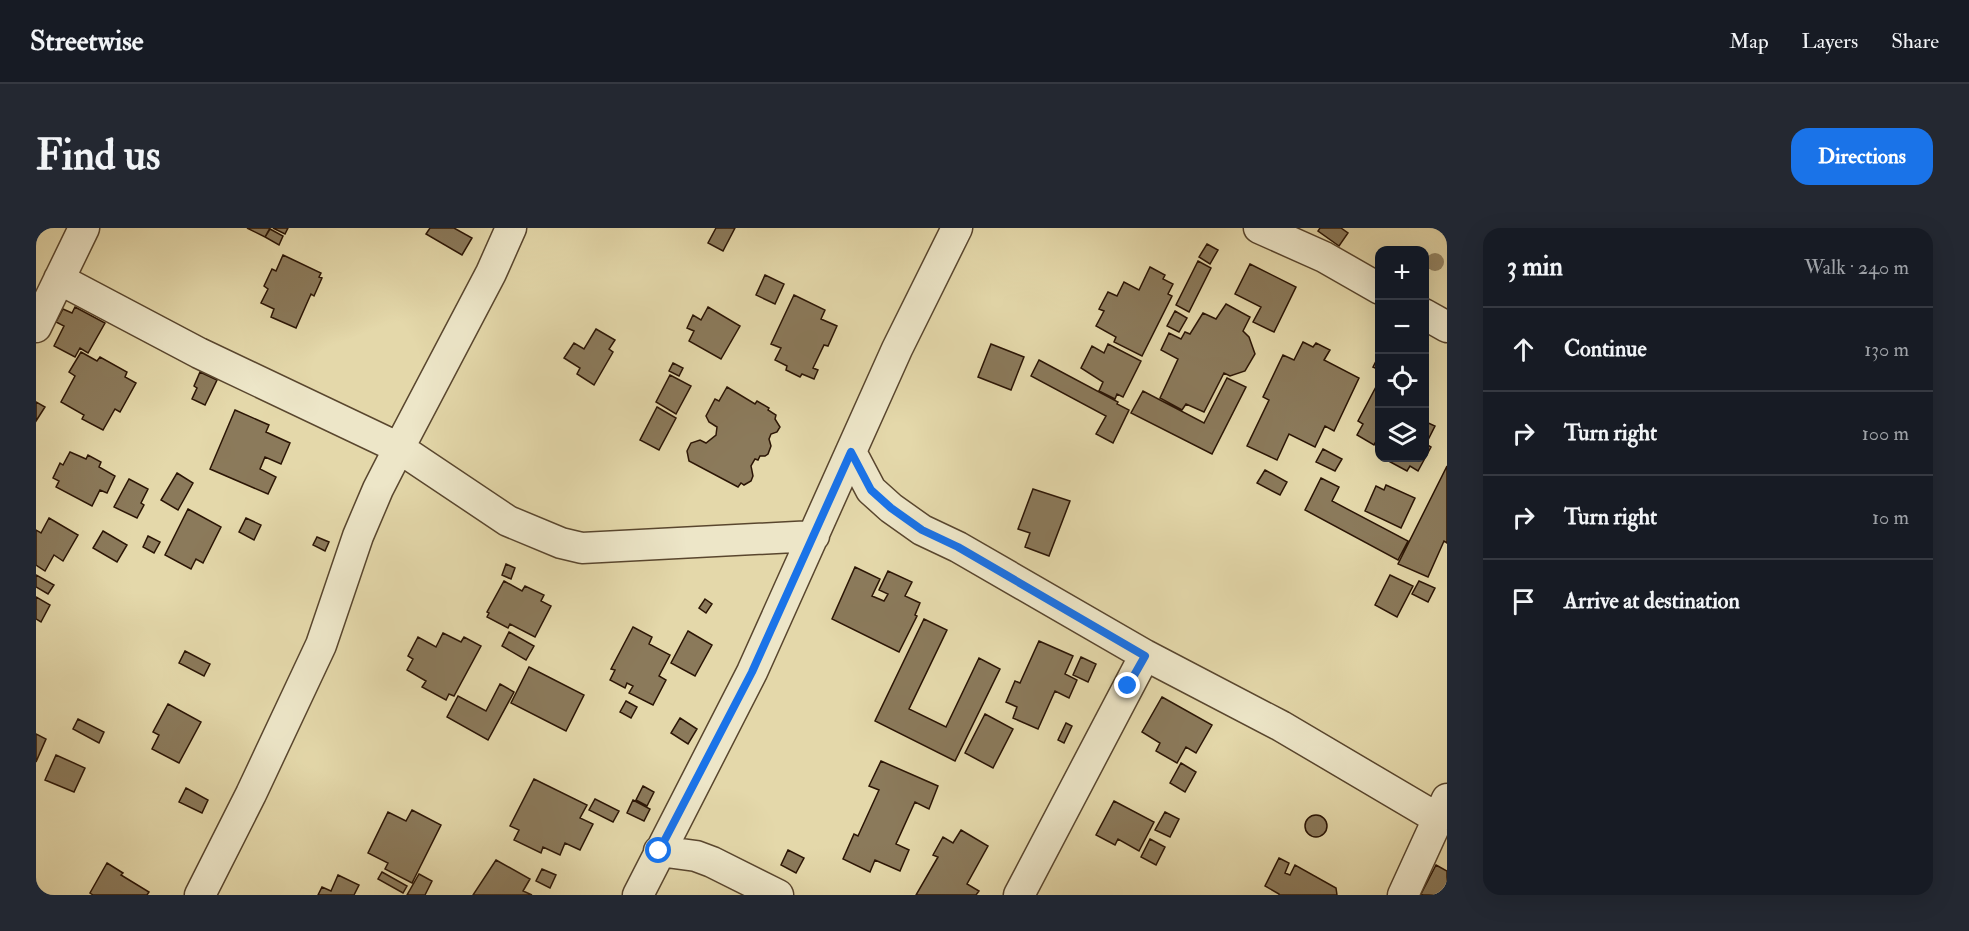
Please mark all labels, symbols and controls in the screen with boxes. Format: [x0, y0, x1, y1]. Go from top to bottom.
text: Streetwise [30, 24, 144, 59]
text: Map [1729, 28, 1769, 55]
text: Layers [1802, 28, 1858, 55]
text: Share [1891, 28, 1939, 55]
button: Directions [1791, 128, 1933, 185]
text: Find us [36, 130, 160, 182]
map controls [1375, 246, 1429, 462]
button: + [1375, 246, 1429, 300]
text: 3 min [1507, 251, 1563, 283]
text: Walk · 240 m [1804, 255, 1909, 280]
button: − [1375, 300, 1429, 354]
icon: ahead [1507, 333, 1540, 366]
text: Continue [1564, 335, 1647, 363]
text: 130 m [1864, 337, 1909, 362]
button: locate [1375, 354, 1429, 408]
button: layers [1375, 408, 1429, 462]
icon: right [1507, 417, 1540, 450]
text: Turn right [1564, 419, 1657, 447]
text: 100 m [1862, 421, 1909, 446]
icon: right [1507, 501, 1540, 534]
text: Turn right [1564, 503, 1657, 531]
text: 10 m [1872, 505, 1909, 530]
icon: arrive [1507, 585, 1540, 618]
text: Arrive at destination [1564, 587, 1740, 615]
route end [1114, 672, 1140, 698]
route start [645, 837, 671, 863]

